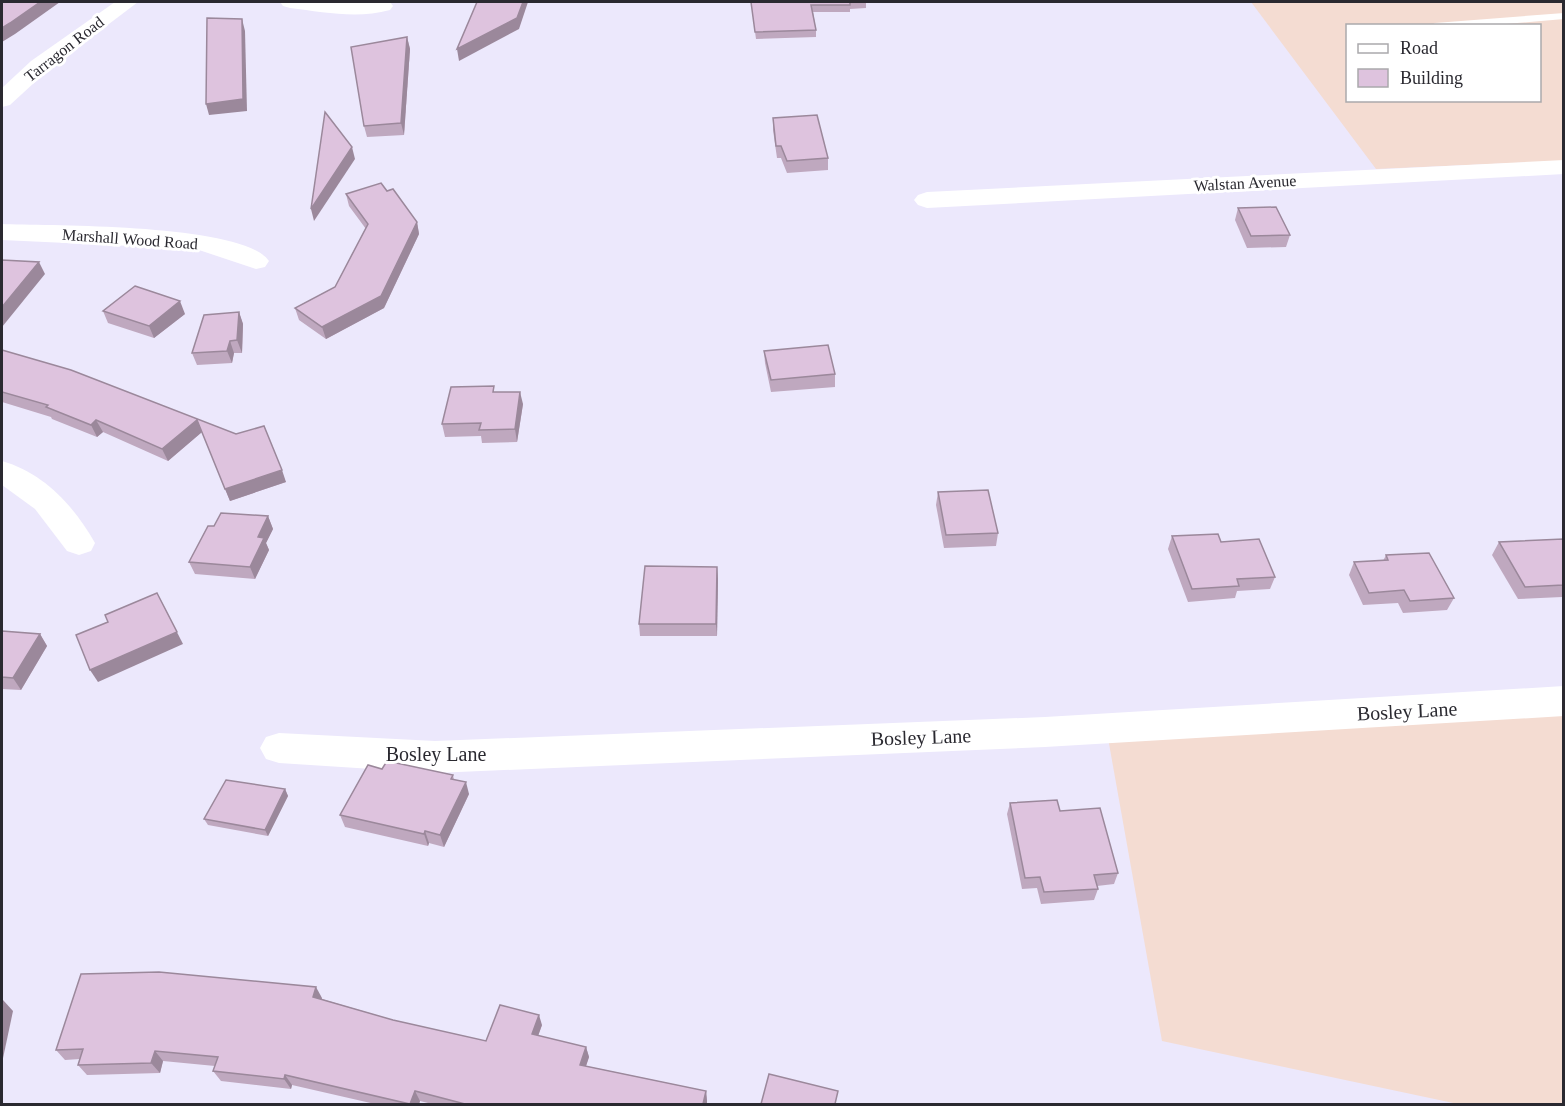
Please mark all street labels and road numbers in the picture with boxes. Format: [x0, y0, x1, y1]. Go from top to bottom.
street label: Tarragon Road [21, 13, 107, 86]
street label: Walstan Avenue [1193, 172, 1297, 194]
street label: Marshall Wood Road [61, 226, 199, 252]
street label: Bosley Lane [1356, 697, 1458, 726]
street label: Bosley Lane [870, 724, 972, 751]
street label: Bosley Lane [386, 743, 486, 766]

